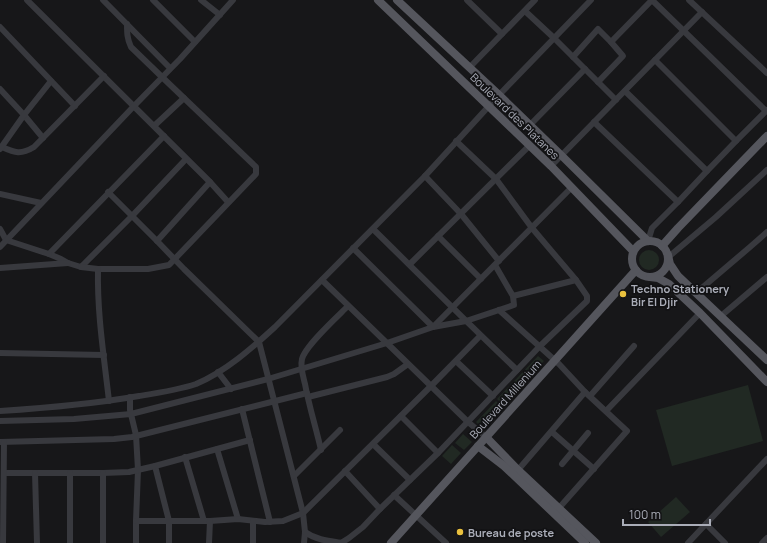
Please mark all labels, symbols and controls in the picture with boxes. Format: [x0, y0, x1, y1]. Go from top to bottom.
street label: Boulevard des Platanes [467, 70, 563, 163]
place label: Techno Stationery Bir El Djir [631, 281, 730, 309]
marker: Techno Stationery Bir El Djir [618, 289, 628, 299]
street label: Boulevard Millenium [466, 357, 544, 441]
scale bar [623, 501, 710, 527]
text: 100 m [629, 506, 661, 523]
place label: Bureau de poste [468, 525, 554, 540]
marker: Bureau de poste [455, 527, 465, 537]

